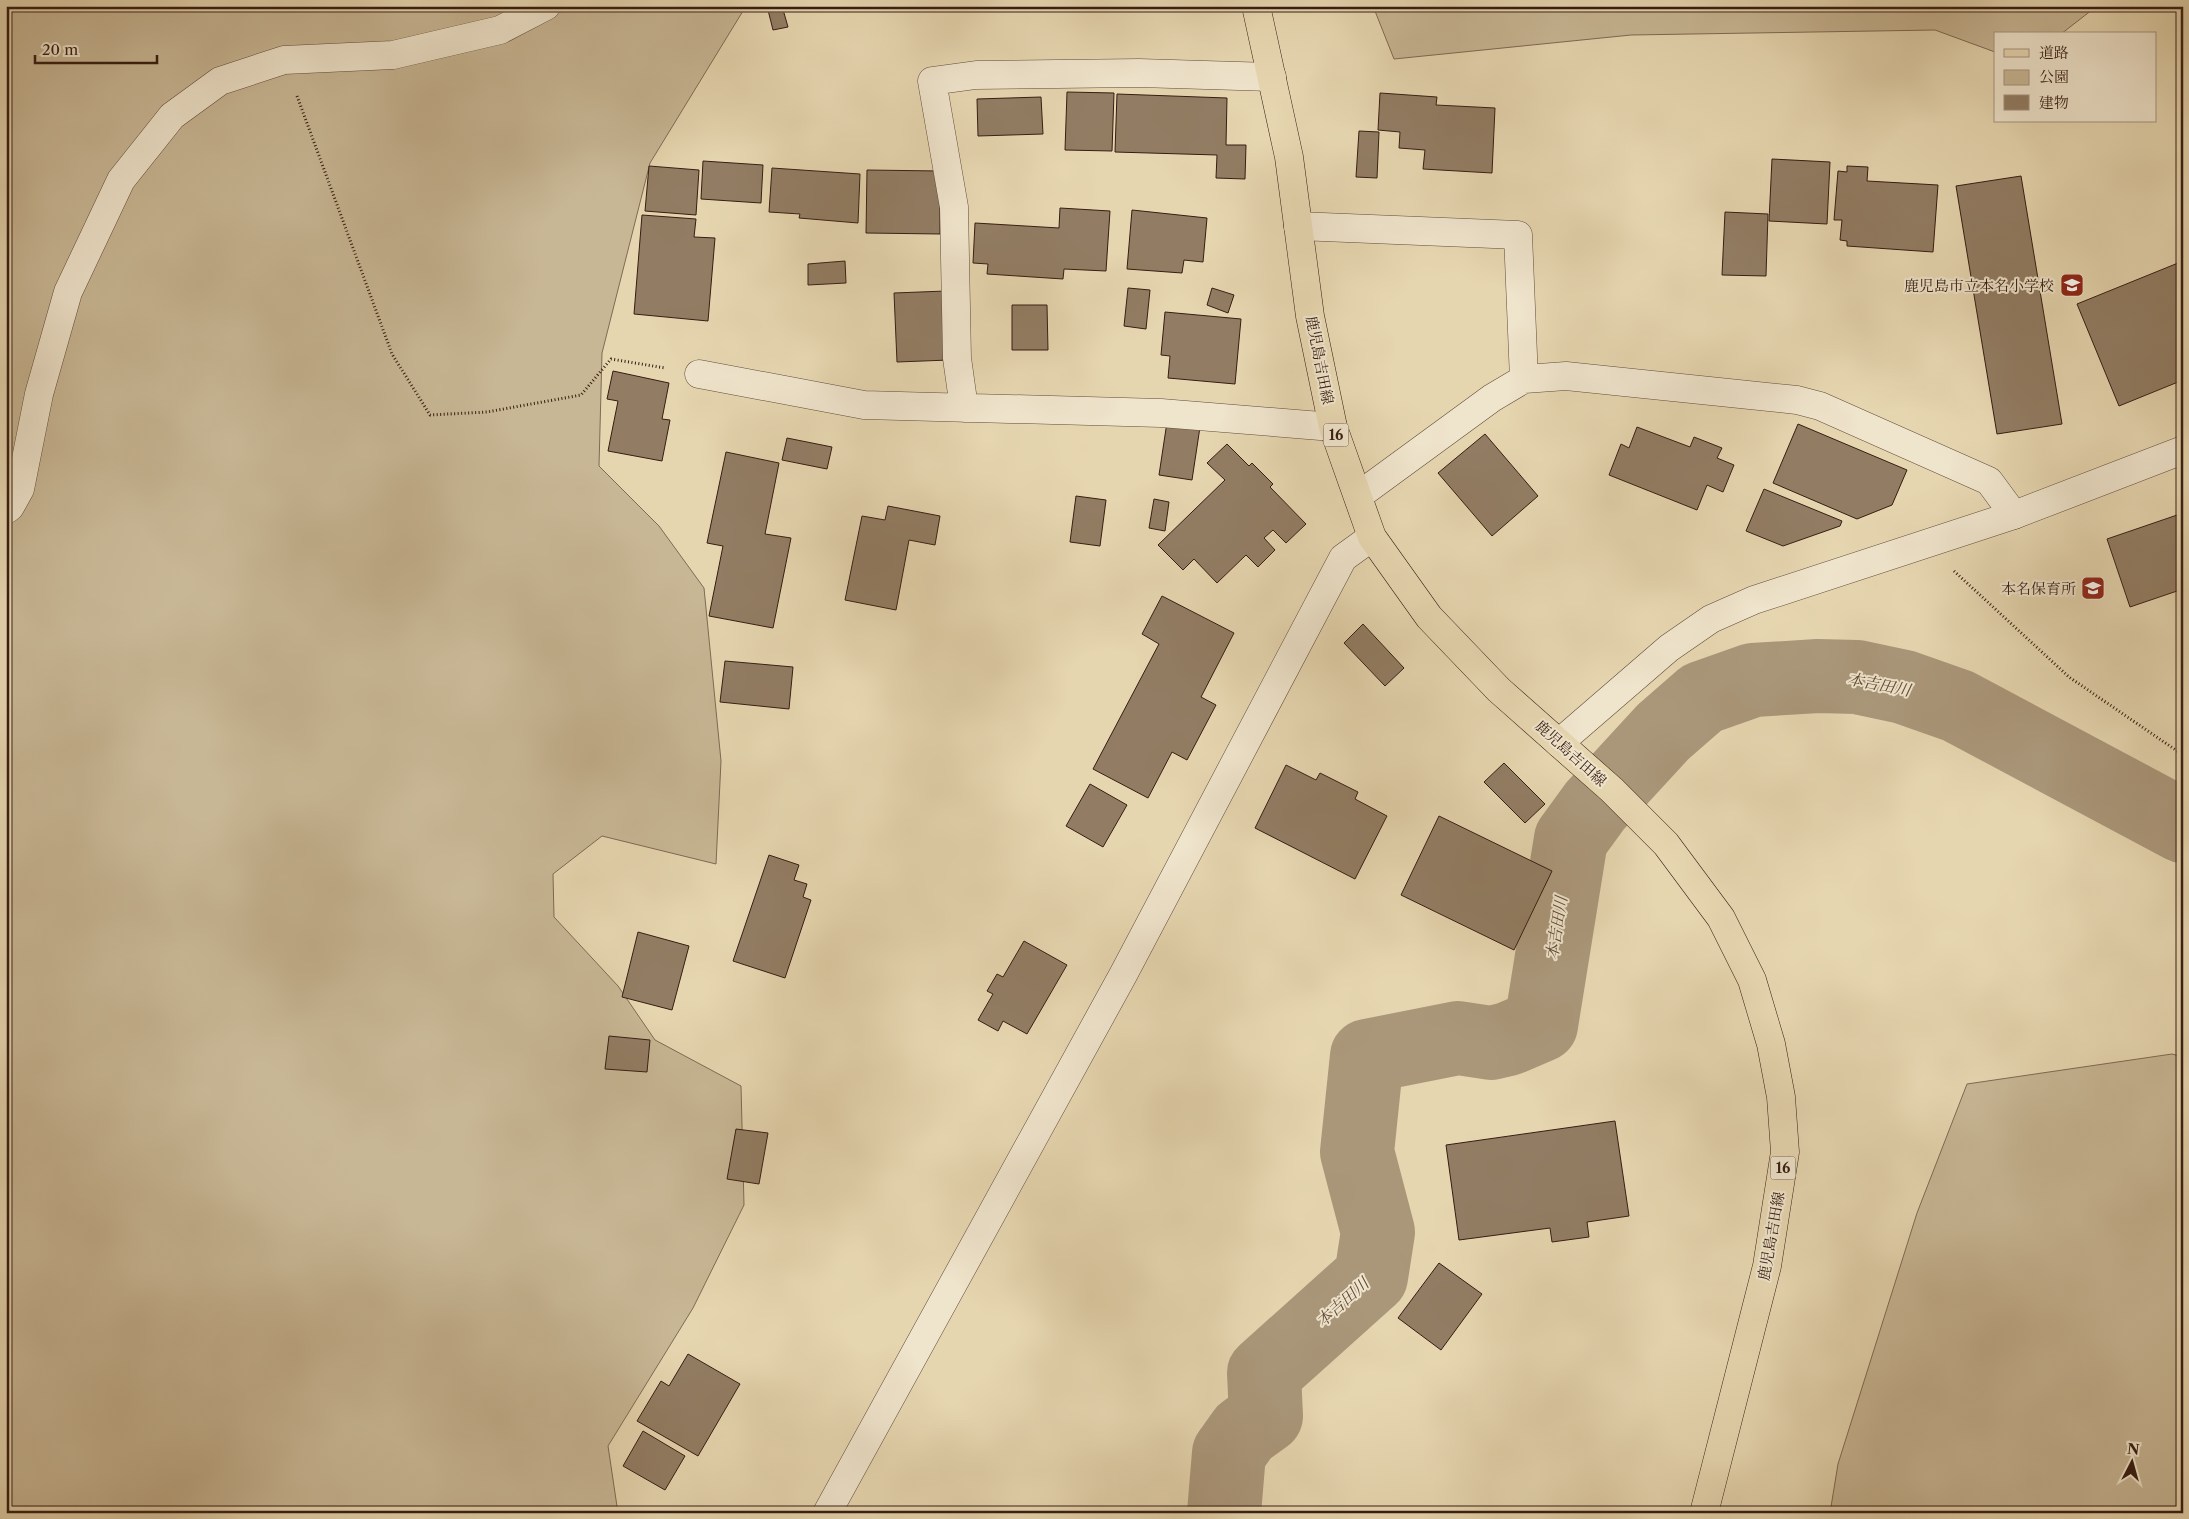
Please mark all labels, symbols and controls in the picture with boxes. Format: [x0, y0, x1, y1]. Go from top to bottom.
scale bar [35, 32, 158, 64]
legend [1994, 32, 2156, 122]
text: 20 m [42, 40, 78, 59]
text: 道路 [2039, 43, 2069, 62]
text: 公園 [2039, 67, 2069, 86]
text: 建物 [2039, 93, 2069, 112]
school or university icon: 鹿児島市立本名小学校 [2059, 272, 2085, 298]
place label: 鹿児島市立本名小学校 [1904, 276, 2054, 295]
street label: 鹿児島吉田線 [1302, 314, 1338, 406]
road number: 16 [1324, 424, 1348, 446]
school or university icon: 本名保育所 [2080, 575, 2106, 601]
place label: 本名保育所 [2001, 579, 2076, 598]
water label: 本吉田川 [1846, 668, 1914, 700]
street label: 鹿児島吉田線 [1531, 716, 1611, 790]
water label: 本吉田川 [1541, 893, 1571, 961]
road number: 16 [1770, 1156, 1796, 1180]
street label: 鹿児島吉田線 [1754, 1190, 1788, 1282]
water label: 本吉田川 [1312, 1272, 1374, 1331]
north arrow [2106, 1436, 2156, 1486]
text: N [2126, 1439, 2140, 1459]

